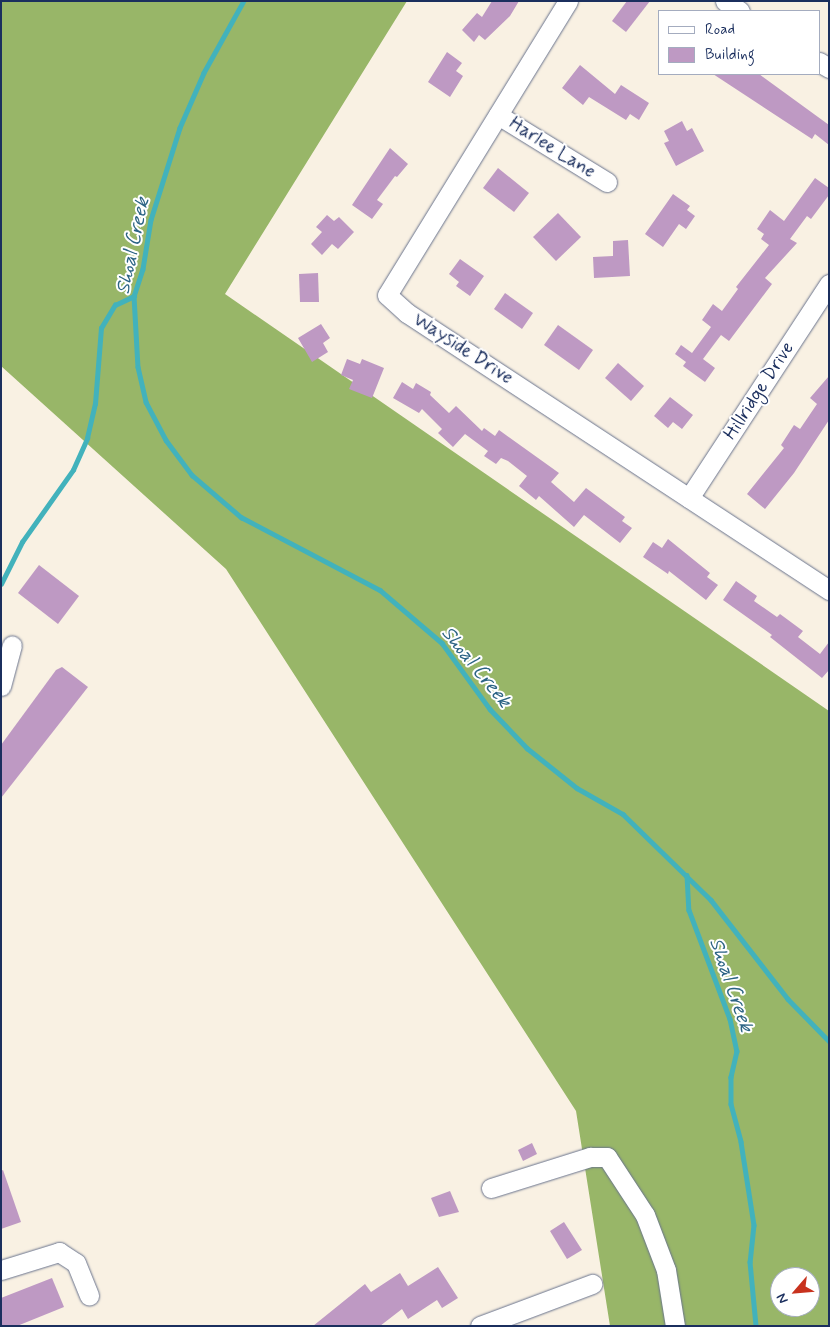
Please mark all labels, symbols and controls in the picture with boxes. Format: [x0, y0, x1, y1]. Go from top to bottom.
legend [658, 10, 820, 75]
text: Road [705, 20, 735, 40]
text: Building [705, 45, 755, 65]
street label: Harlee Lane [504, 112, 600, 184]
water label: Shoal Creek [111, 195, 155, 297]
street label: Wayside Drive [409, 309, 517, 389]
street label: Hillridge Drive [719, 338, 799, 444]
water label: Shoal Creek [435, 621, 517, 713]
water label: Shoal Creek [703, 934, 759, 1036]
north arrow [770, 1267, 820, 1317]
text: N [772, 1290, 793, 1307]

